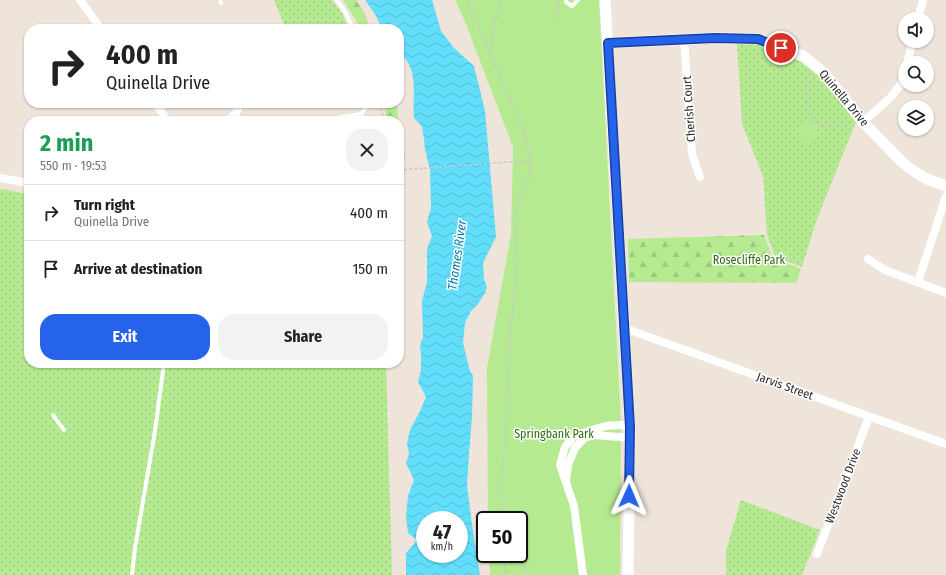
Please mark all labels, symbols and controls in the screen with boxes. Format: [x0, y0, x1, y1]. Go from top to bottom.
map controls [898, 12, 934, 136]
button: sound [898, 12, 934, 48]
pin [764, 31, 798, 65]
icon: arrive [770, 37, 792, 59]
text: 400 m [106, 38, 178, 71]
icon: right [40, 40, 92, 92]
button: search [898, 56, 934, 92]
street label: Quinella Drive [816, 67, 872, 129]
text: Quinella Drive [106, 72, 210, 94]
street label: Cherish Court [680, 75, 698, 143]
button: layers [898, 100, 934, 136]
text: 2 min [40, 129, 93, 157]
button: close [346, 129, 388, 171]
text: 550 m · 19:53 [40, 158, 107, 173]
text: Turn right [74, 196, 135, 214]
icon: right [40, 202, 62, 224]
text: 400 m [350, 204, 388, 222]
text: Quinella Drive [74, 214, 149, 229]
water label: Thames River [445, 218, 469, 291]
park label: Rosecliffe Park [713, 253, 786, 267]
icon: arrive [40, 258, 62, 280]
text: Arrive at destination [74, 260, 202, 278]
text: 150 m [352, 260, 388, 278]
button: Exit [40, 314, 210, 360]
button: Share [218, 314, 388, 360]
street label: Jarvis Street [755, 369, 815, 403]
park label: Springbank Park [514, 427, 594, 441]
street label: Westwood Drive [822, 447, 864, 525]
position arrow [608, 475, 650, 517]
speed limit sign: 50 [476, 511, 528, 563]
text: 47 [433, 520, 451, 544]
text: km/h [431, 541, 453, 553]

